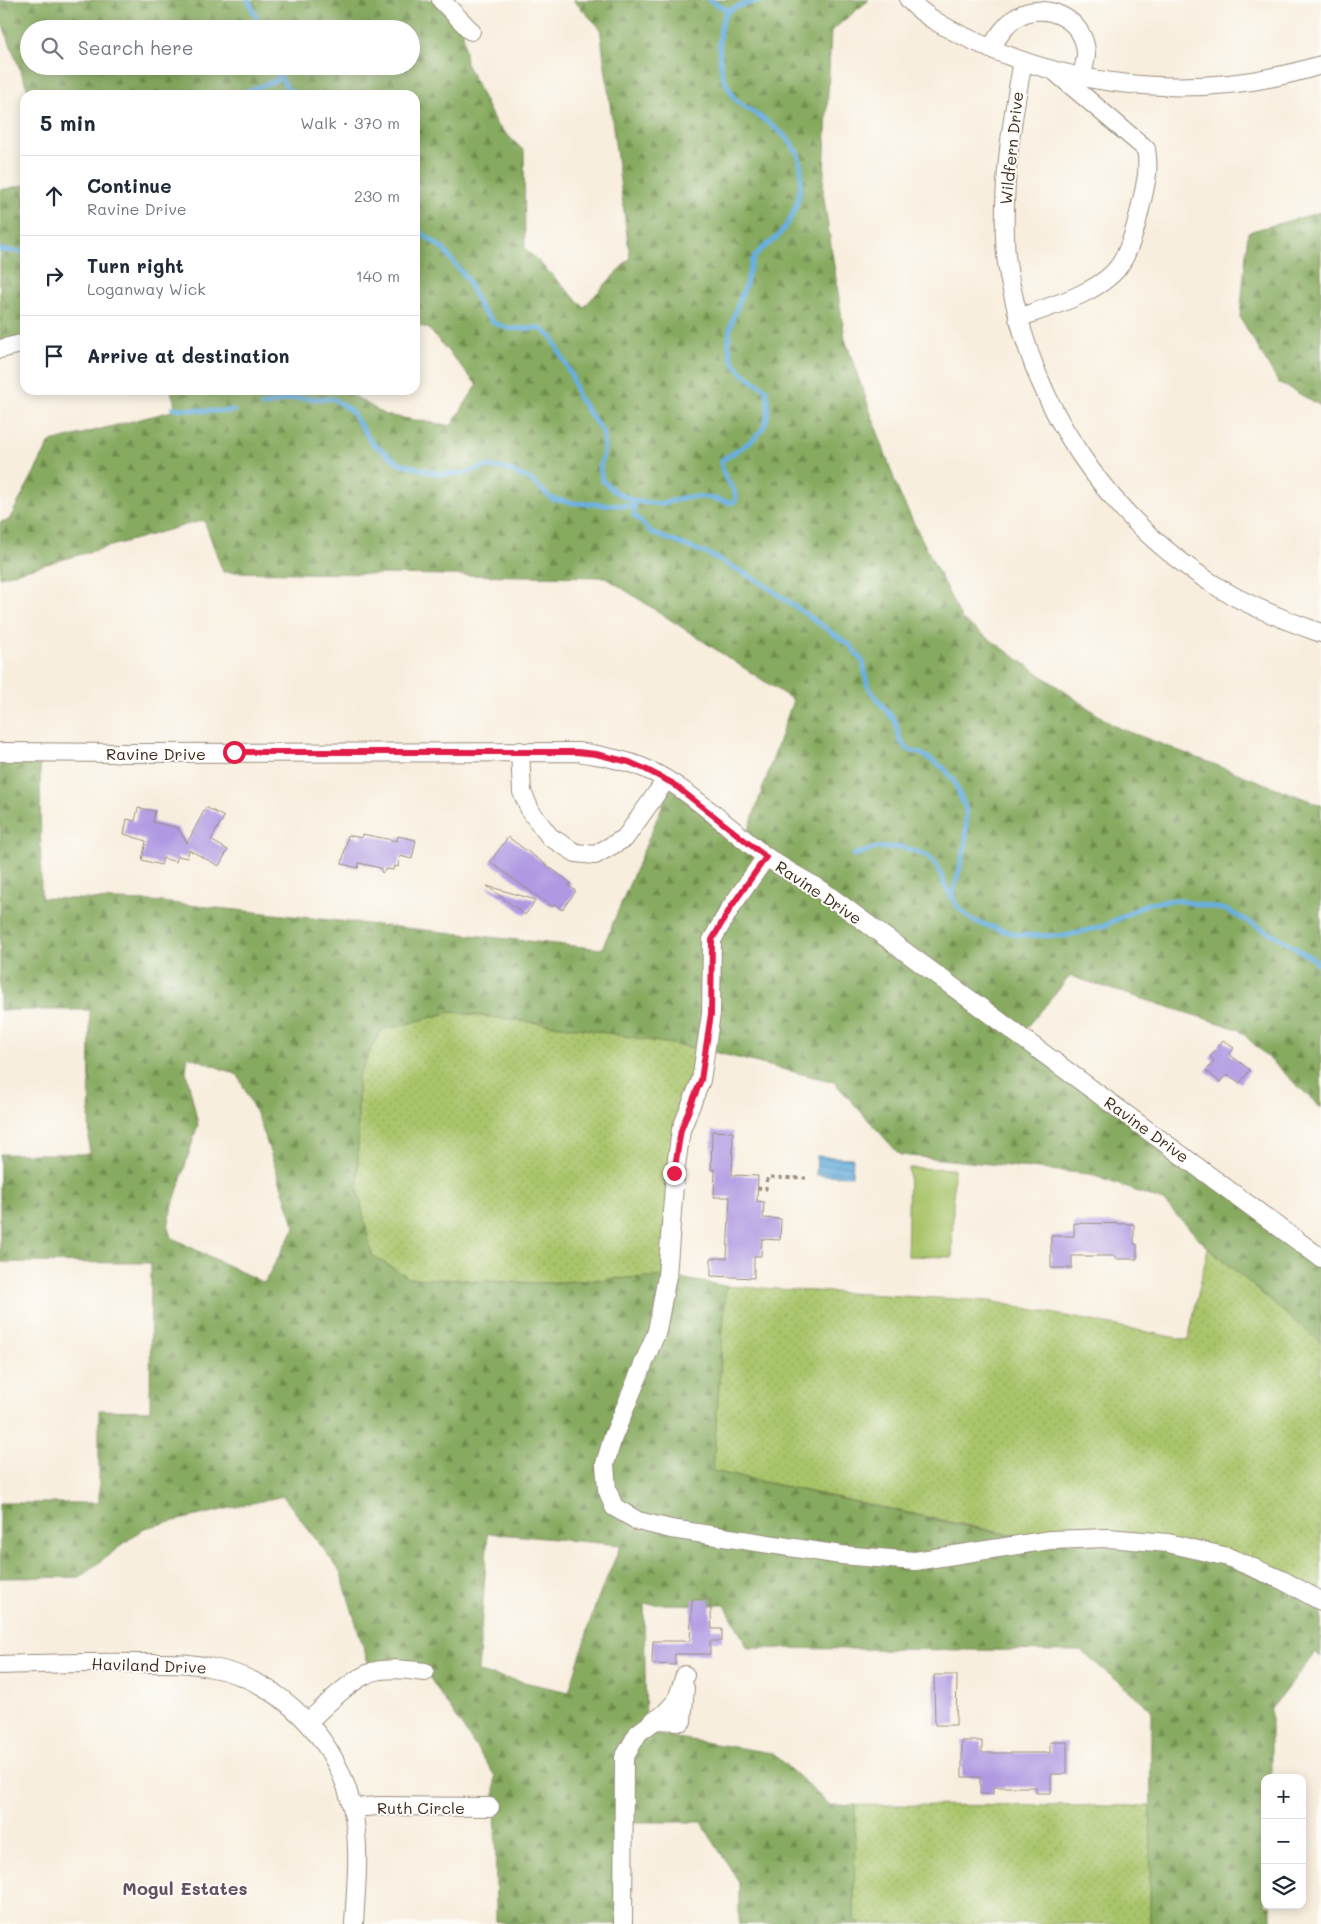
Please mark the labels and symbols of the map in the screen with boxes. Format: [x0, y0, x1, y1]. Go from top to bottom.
street label: Wildfern Drive [995, 90, 1027, 206]
route start [223, 741, 246, 764]
street label: Ravine Drive [106, 743, 206, 764]
street label: Ravine Drive [772, 855, 866, 929]
street label: Ravine Drive [1100, 1091, 1194, 1167]
route end [663, 1162, 686, 1185]
street label: Haviland Drive [91, 1652, 207, 1678]
street label: Ruth Circle [377, 1797, 465, 1818]
district label: Mogul Estates [122, 1876, 248, 1900]

